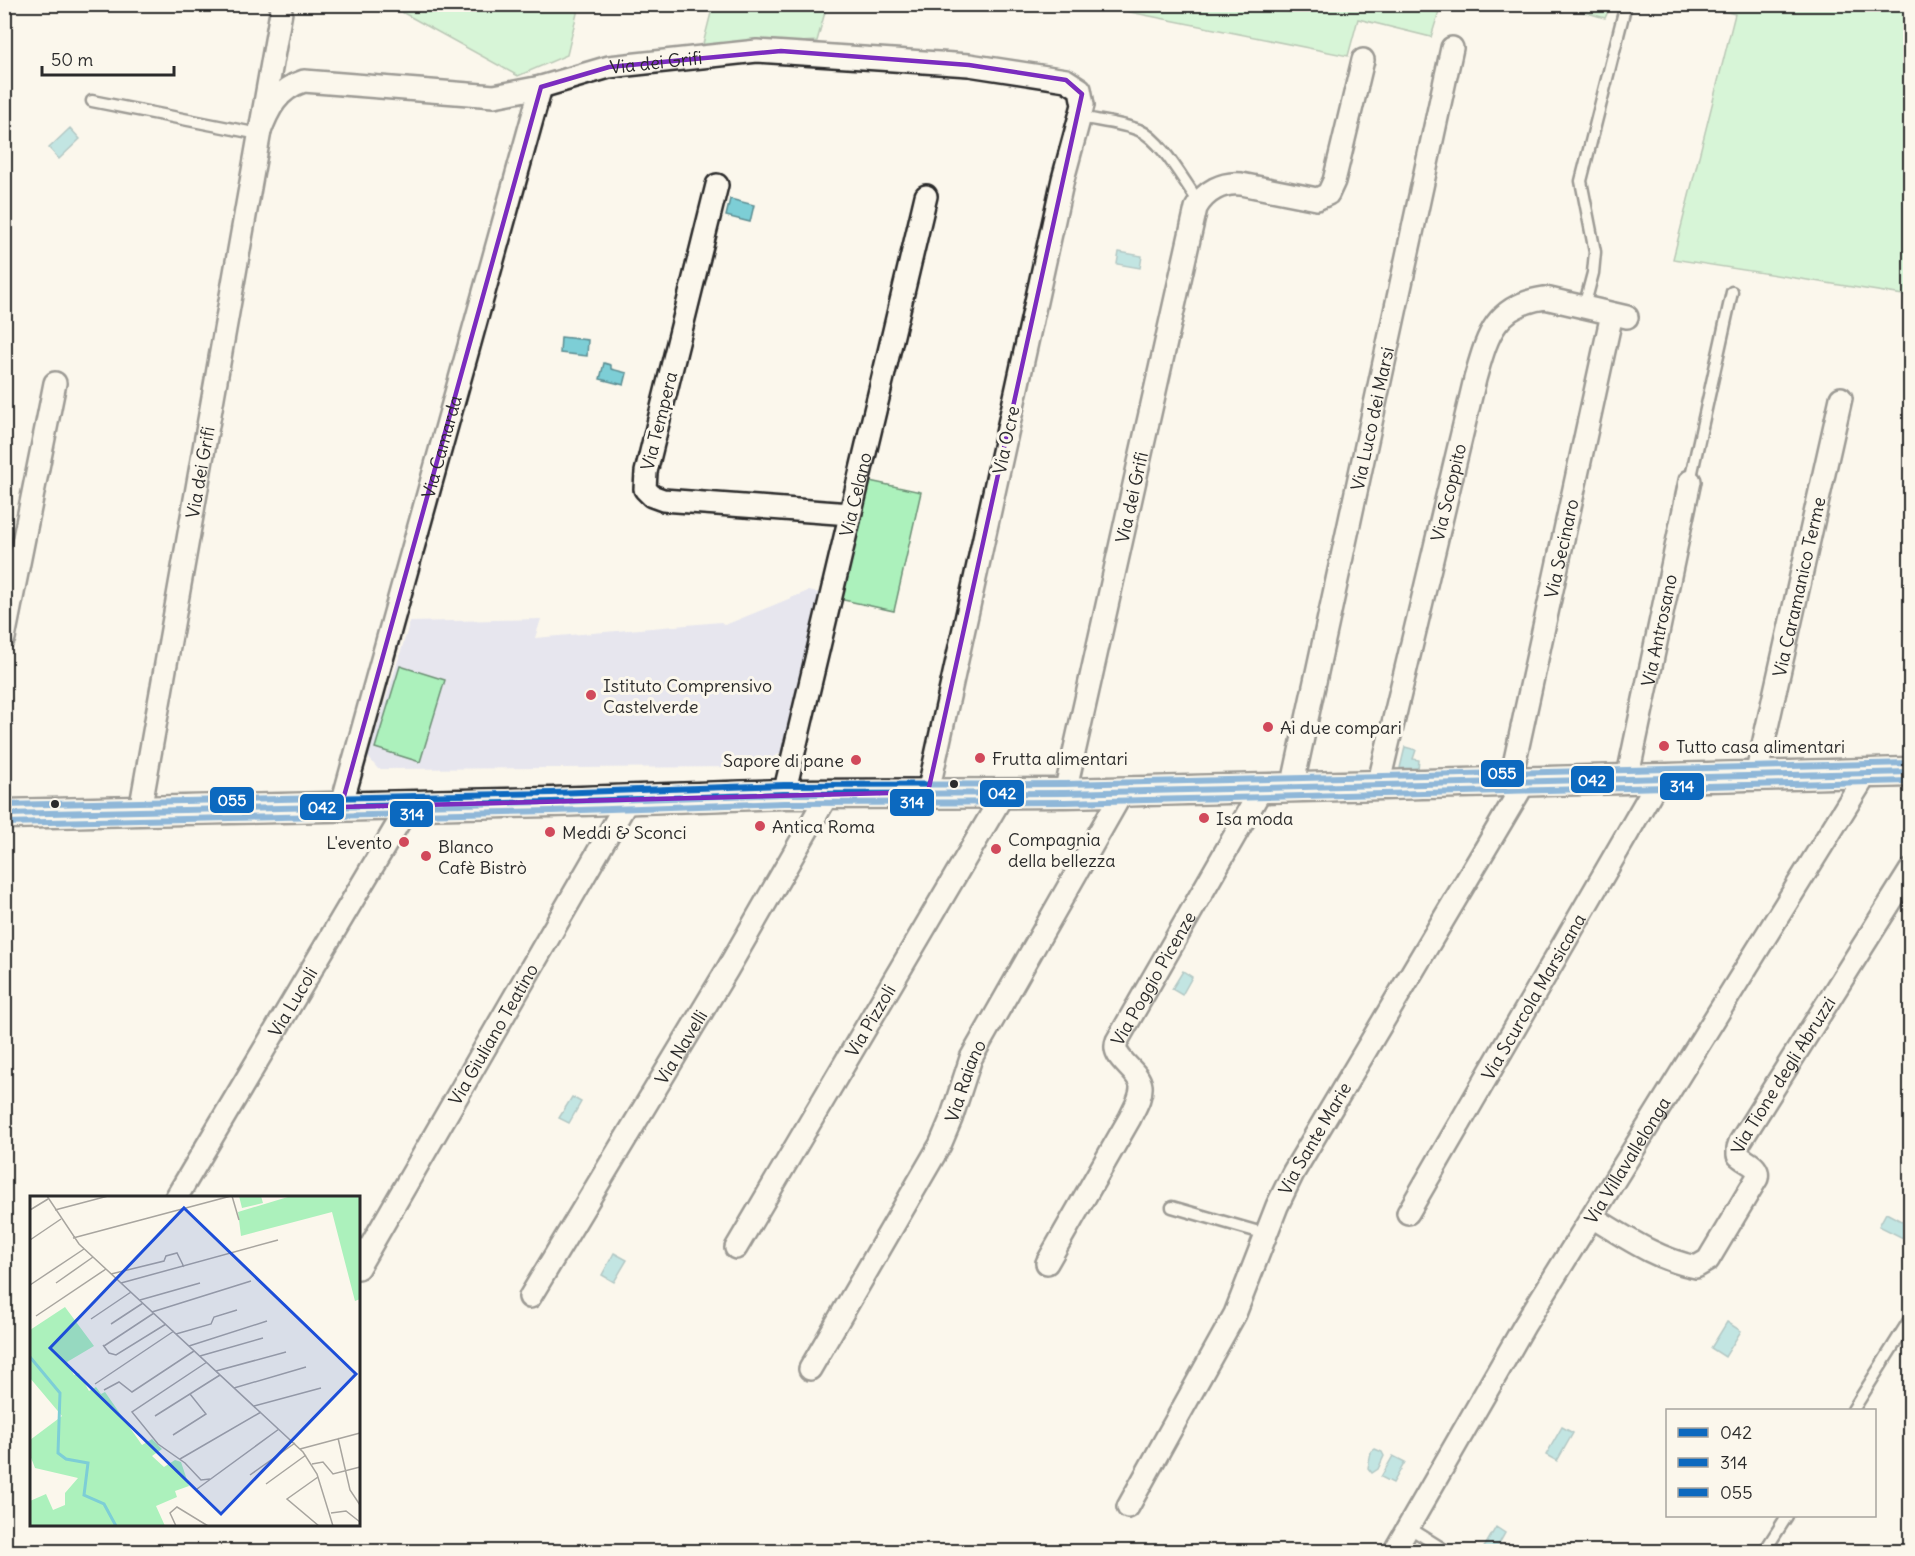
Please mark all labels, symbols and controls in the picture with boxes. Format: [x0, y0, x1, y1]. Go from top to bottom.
scale bar [42, 39, 174, 77]
street label: Via dei Grifi [609, 46, 703, 78]
text: 50 m [51, 48, 93, 71]
street label: Via Luco dei Marsi [1345, 345, 1399, 492]
street label: Via Tempera [636, 369, 682, 473]
street label: Via Camarda [416, 393, 466, 501]
street label: Via Ocre [988, 404, 1024, 476]
street label: Via dei Grifi [180, 425, 219, 520]
street label: Via Scoppito [1425, 441, 1471, 543]
street label: Via Celano [834, 450, 876, 539]
street label: Via dei Grifi [1110, 450, 1153, 545]
street label: Via Caramanico Terme [1767, 494, 1830, 679]
street label: Via Secinaro [1539, 497, 1583, 600]
street label: Via Antrosano [1636, 572, 1682, 689]
place label: Istituto Comprensivo Castelverde [603, 674, 772, 718]
marker: Istituto Comprensivo Castelverde [584, 688, 598, 702]
place label: Ai due compari [1280, 716, 1402, 739]
marker: Ai due compari [1261, 720, 1275, 734]
place label: Tutto casa alimentari [1676, 735, 1845, 758]
marker: Tutto casa alimentari [1657, 739, 1671, 753]
place label: Frutta alimentari [992, 747, 1128, 770]
place label: Sapore di pane [723, 749, 844, 772]
marker: Frutta alimentari [973, 751, 987, 765]
marker: Sapore di pane [849, 753, 863, 767]
line badge: 055 [1480, 759, 1525, 788]
text: 055 [1488, 763, 1516, 783]
line badge: 042 [1570, 765, 1615, 794]
text: 042 [1578, 770, 1607, 790]
line badge: 314 [1659, 772, 1705, 801]
text: 314 [1670, 776, 1694, 796]
unlabelled marker [948, 778, 960, 790]
line badge: 042 [979, 779, 1025, 808]
text: 042 [988, 783, 1017, 803]
line badge: 055 [209, 786, 255, 814]
line badge: 314 [889, 788, 935, 817]
text: 055 [218, 790, 246, 810]
text: 314 [900, 792, 924, 812]
line badge: 042 [299, 793, 345, 821]
text: 042 [308, 797, 337, 817]
unlabelled marker [49, 798, 61, 810]
line badge: 314 [389, 800, 434, 828]
text: 314 [400, 804, 424, 824]
place label: Isa moda [1216, 807, 1293, 830]
marker: Isa moda [1197, 811, 1211, 825]
place label: Antica Roma [772, 815, 875, 838]
marker: Antica Roma [753, 819, 767, 833]
place label: Meddi & Sconci [562, 821, 686, 844]
marker: Meddi & Sconci [543, 825, 557, 839]
place label: Compagnia della bellezza [1008, 828, 1116, 872]
place label: L'evento [326, 831, 392, 854]
marker: L'evento [397, 835, 411, 849]
place label: Blanco Cafè Bistrò [438, 835, 527, 879]
marker: Compagnia della bellezza [989, 842, 1003, 856]
marker: Blanco Cafè Bistrò [419, 849, 433, 863]
street label: Via Poggio Picenze [1105, 907, 1200, 1049]
street label: Via Scurcola Marsicana [1476, 909, 1590, 1084]
street label: Via Giuliano Teatino [443, 959, 543, 1109]
street label: Via Lucoli [263, 963, 322, 1041]
street label: Via Pizzoli [840, 980, 900, 1061]
street label: Via Tione degli Abruzzi [1725, 992, 1840, 1157]
street label: Via Navelli [649, 1005, 712, 1088]
street label: Via Raiano [939, 1035, 991, 1125]
street label: Via Sante Marie [1273, 1078, 1356, 1198]
street label: Via Villavallelonga [1579, 1092, 1675, 1228]
inset map [30, 1196, 360, 1526]
legend [1666, 1409, 1876, 1517]
text: 042 [1720, 1421, 1752, 1444]
text: 314 [1720, 1451, 1748, 1474]
text: 055 [1720, 1481, 1753, 1504]

